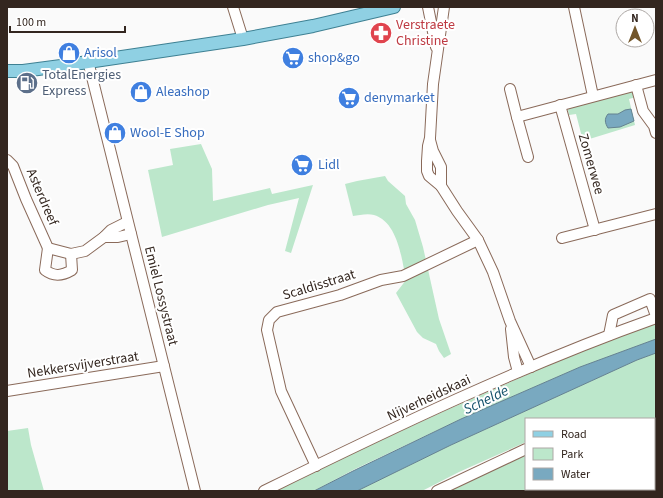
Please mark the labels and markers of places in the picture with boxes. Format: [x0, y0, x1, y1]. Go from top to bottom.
place label: Verstraete Christine [396, 15, 455, 51]
pharmacy icon: Verstraete Christine [368, 20, 394, 46]
shop icon: Arisol [56, 40, 82, 66]
place label: Arisol [84, 43, 117, 63]
supermarket icon: shop&go [280, 45, 306, 71]
place label: shop&go [308, 48, 360, 68]
place label: TotalEnergies Express [42, 65, 121, 101]
fuel station icon: TotalEnergies Express [14, 70, 40, 96]
shop icon: Aleashop [128, 79, 154, 105]
place label: Aleashop [156, 82, 210, 102]
supermarket icon: denymarket [336, 85, 362, 111]
place label: denymarket [364, 88, 435, 108]
shop icon: Wool-E Shop [102, 120, 128, 146]
place label: Wool-E Shop [130, 123, 205, 143]
supermarket icon: Lidl [289, 152, 315, 178]
place label: Lidl [318, 155, 340, 175]

